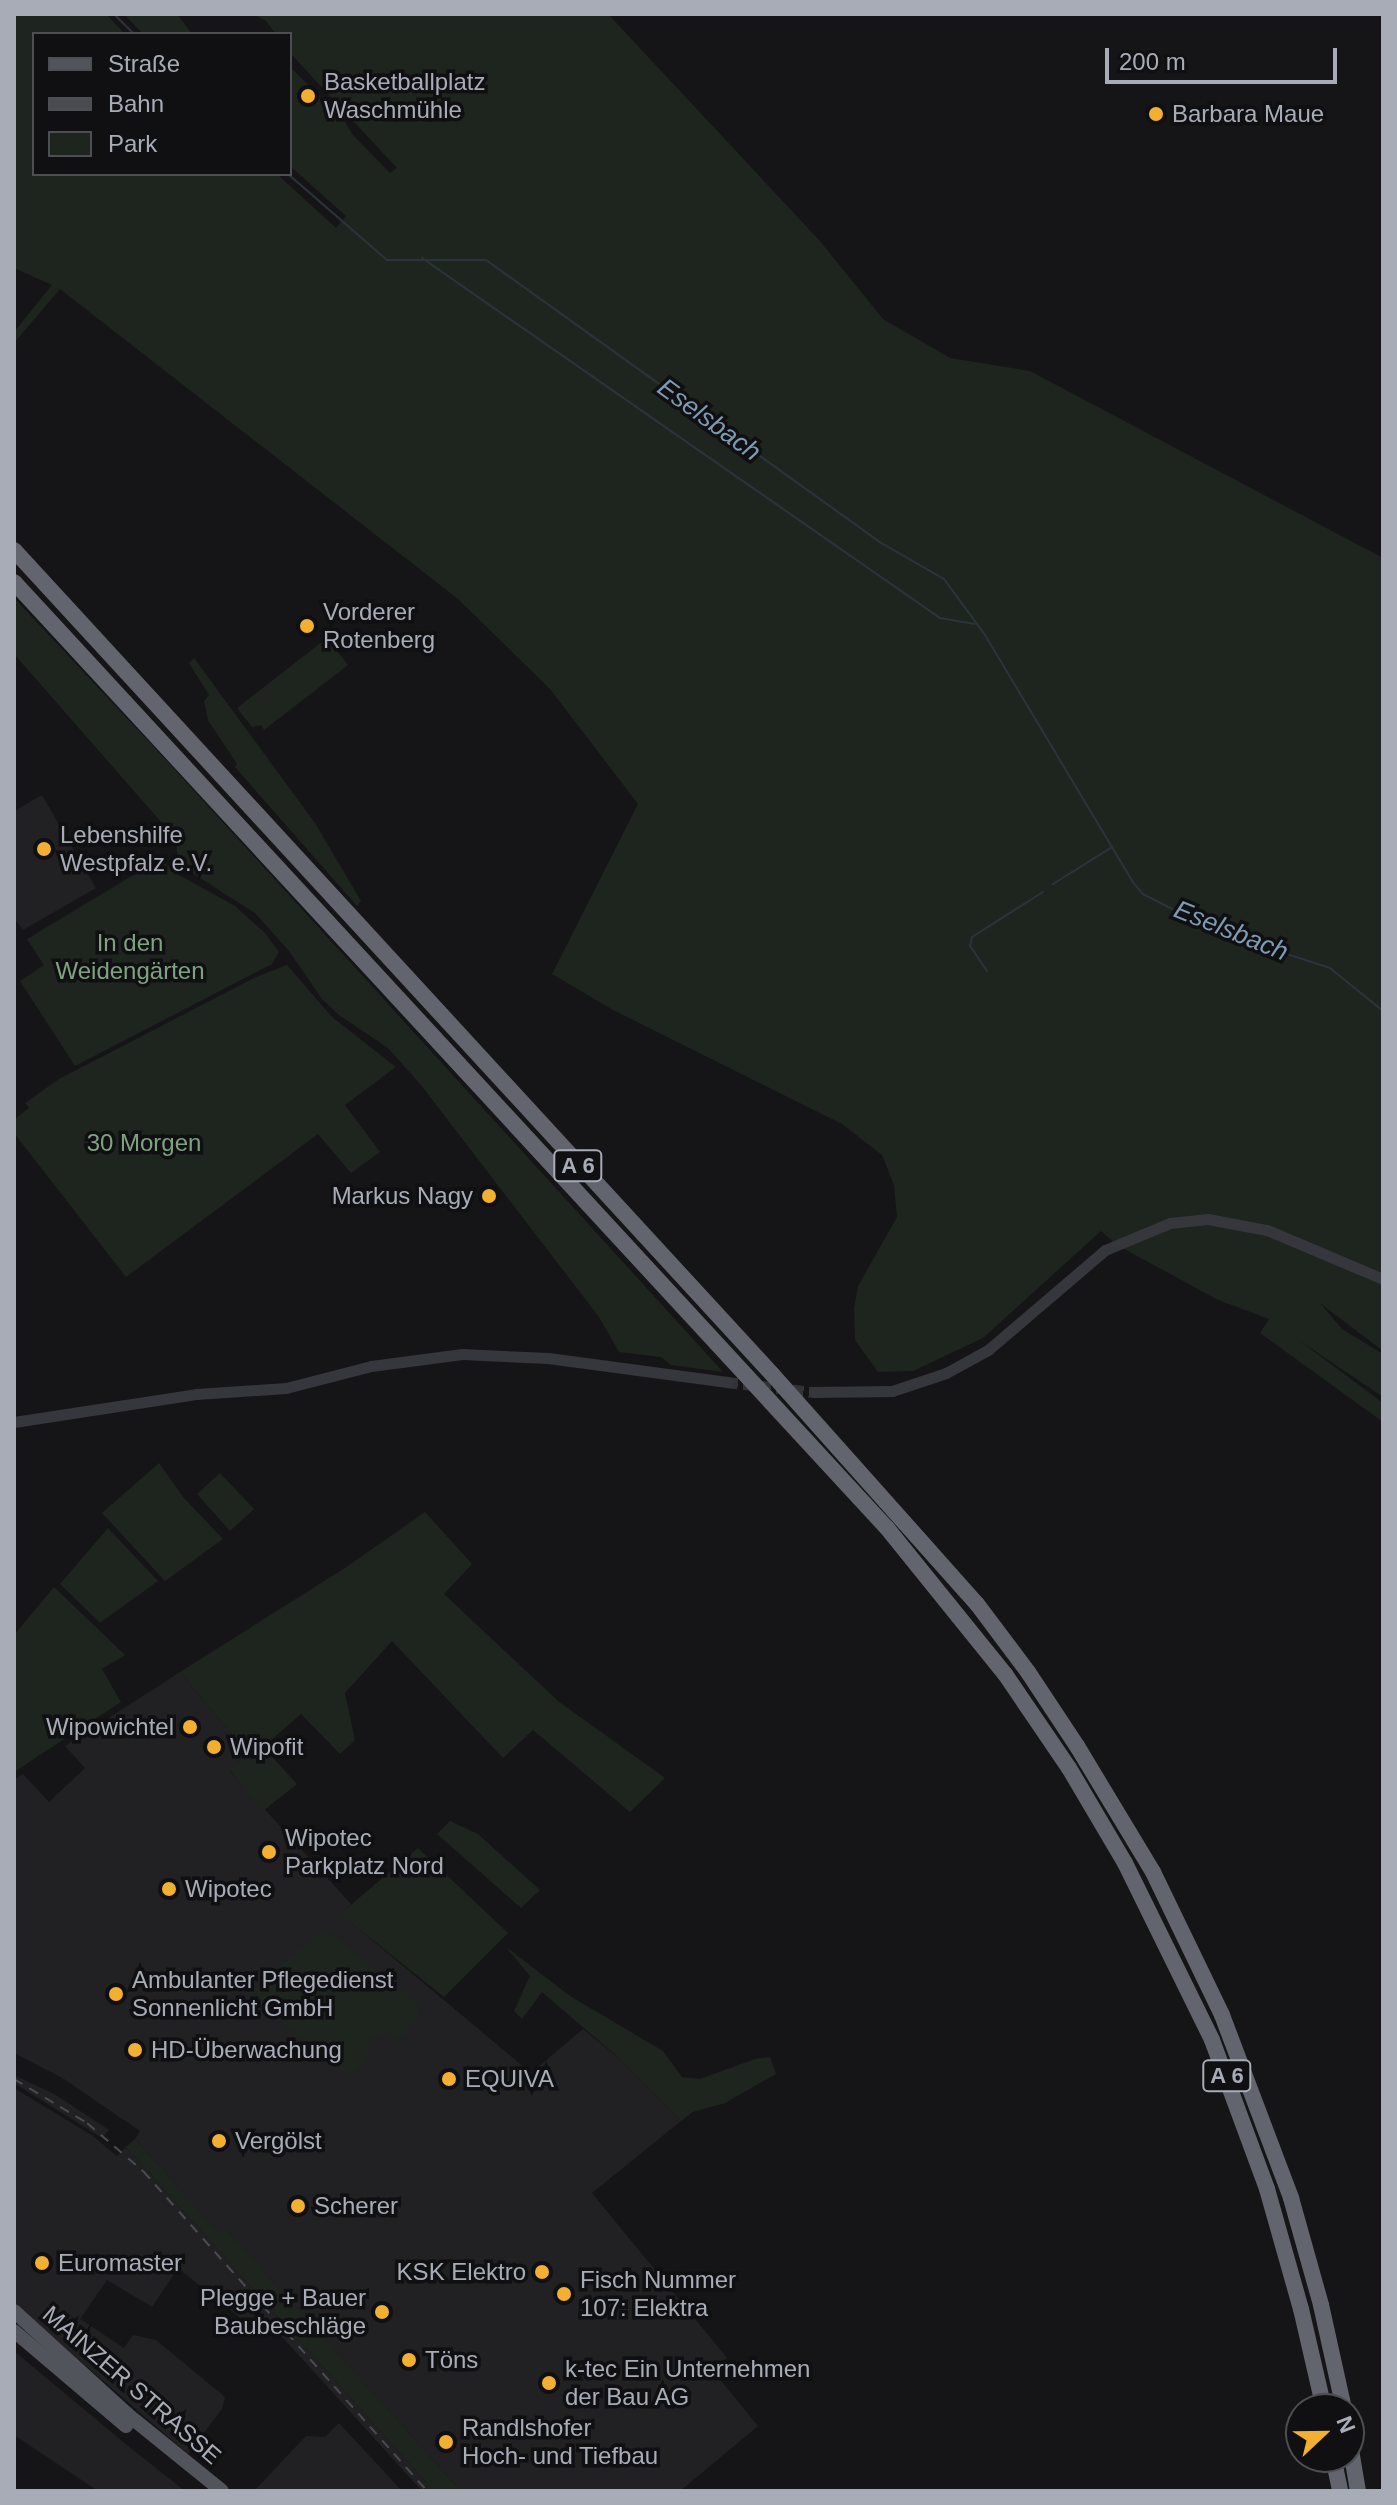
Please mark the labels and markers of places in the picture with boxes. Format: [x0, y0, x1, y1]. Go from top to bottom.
place label: Basketballplatz Waschmühle [324, 68, 485, 124]
marker: Basketballplatz Waschmühle [299, 87, 317, 105]
place label: Barbara Maue [1172, 100, 1324, 128]
marker: Barbara Maue [1147, 105, 1165, 123]
place label: Vorderer Rotenberg [323, 598, 435, 654]
marker: Vorderer Rotenberg [298, 617, 316, 635]
place label: Lebenshilfe Westpfalz e.V. [60, 821, 212, 877]
marker: Lebenshilfe Westpfalz e.V. [35, 840, 53, 858]
place label: Markus Nagy [332, 1182, 473, 1210]
marker: Markus Nagy [480, 1187, 498, 1205]
place label: Wipowichtel [46, 1713, 174, 1741]
marker: Wipowichtel [181, 1718, 199, 1736]
place label: Wipofit [230, 1733, 303, 1761]
marker: Wipofit [205, 1738, 223, 1756]
place label: Wipotec Parkplatz Nord [285, 1824, 444, 1880]
marker: Wipotec Parkplatz Nord [260, 1843, 278, 1861]
place label: Wipotec [185, 1875, 272, 1903]
marker: Wipotec [160, 1880, 178, 1898]
place label: Ambulanter Pflegedienst Sonnenlicht GmbH [132, 1966, 393, 2022]
marker: Ambulanter Pflegedienst Sonnenlicht GmbH [107, 1985, 125, 2003]
place label: HD-Überwachung [151, 2036, 342, 2064]
marker: HD-Überwachung [126, 2041, 144, 2059]
place label: EQUIVA [465, 2065, 554, 2093]
marker: EQUIVA [440, 2070, 458, 2088]
place label: Vergölst [235, 2127, 322, 2155]
marker: Vergölst [210, 2132, 228, 2150]
place label: Scherer [314, 2192, 398, 2220]
marker: Scherer [289, 2197, 307, 2215]
place label: Euromaster [58, 2249, 182, 2277]
marker: Euromaster [33, 2254, 51, 2272]
place label: KSK Elektro [397, 2258, 526, 2286]
marker: KSK Elektro [533, 2263, 551, 2281]
place label: Fisch Nummer 107: Elektra [580, 2266, 736, 2322]
place label: Plegge + Bauer Baubeschläge [200, 2284, 366, 2340]
marker: Fisch Nummer 107: Elektra [555, 2285, 573, 2303]
marker: Plegge + Bauer Baubeschläge [373, 2303, 391, 2321]
place label: Töns [425, 2346, 478, 2374]
marker: Töns [400, 2351, 418, 2369]
place label: k-tec Ein Unternehmen der Bau AG [565, 2355, 810, 2411]
marker: k-tec Ein Unternehmen der Bau AG [540, 2374, 558, 2392]
place label: Randlshofer Hoch- und Tiefbau [462, 2414, 659, 2470]
marker: Randlshofer Hoch- und Tiefbau [437, 2433, 455, 2451]

